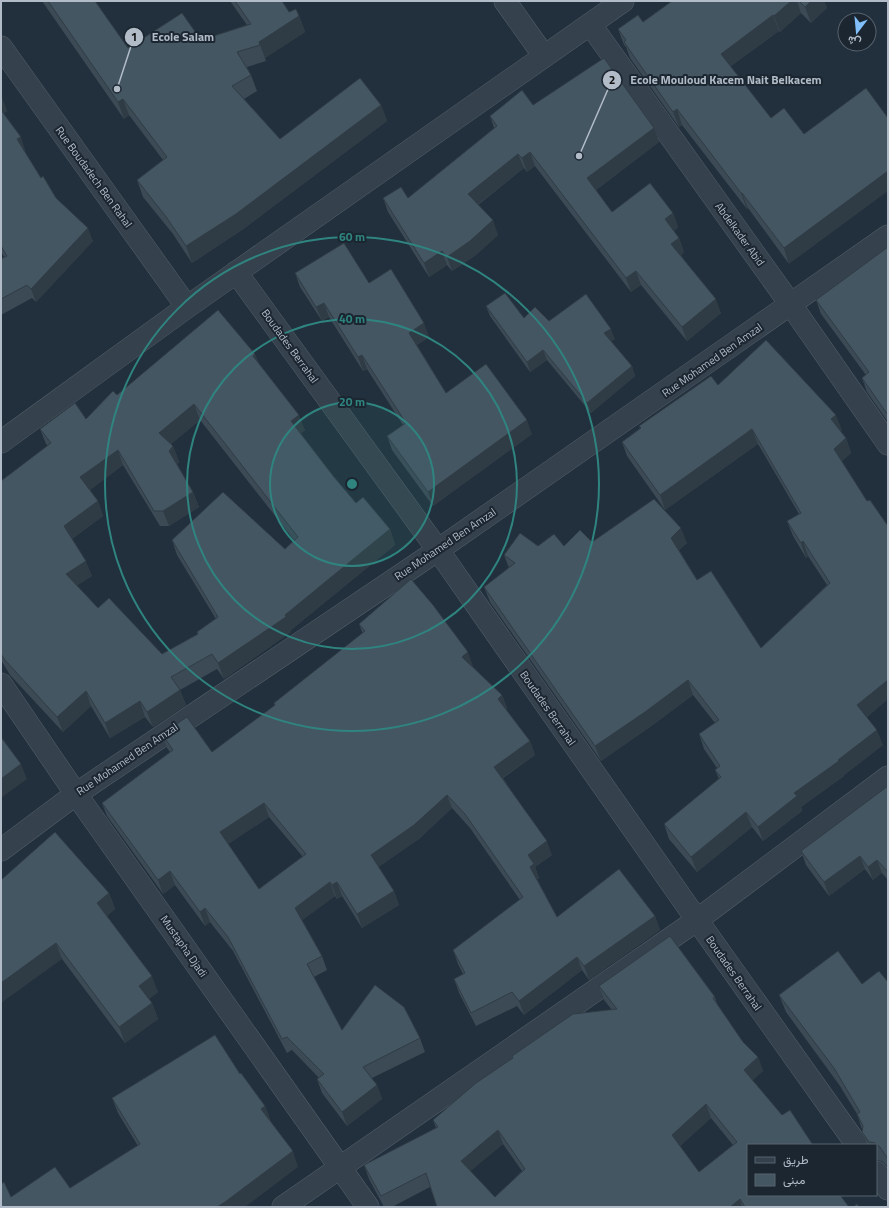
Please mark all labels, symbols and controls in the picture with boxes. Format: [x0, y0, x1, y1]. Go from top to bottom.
north arrow [837, 12, 877, 52]
callout: Ecole Salam [124, 25, 222, 49]
text: 1 [131, 27, 137, 46]
text: Ecole Salam [152, 27, 214, 46]
text: ش [846, 32, 863, 51]
callout: Ecole Mouloud Kacem Nait Belkacem [602, 68, 830, 92]
text: 2 [609, 70, 615, 89]
text: Ecole Mouloud Kacem Nait Belkacem [630, 70, 822, 89]
street label: Rue Boudadech Ben Rahal [52, 123, 136, 231]
street label: Abdelkader Abid [711, 199, 769, 269]
text: 60 m [339, 227, 365, 246]
street label: Boudades Berrahal [258, 306, 322, 386]
text: 40 m [339, 309, 365, 328]
street label: Rue Mohamed Ben Amzal [658, 319, 766, 401]
text: 20 m [339, 392, 365, 411]
centre of rings [345, 477, 359, 491]
street label: Rue Mohamed Ben Amzal [391, 504, 499, 584]
street label: Boudades Berrahal [516, 667, 580, 749]
street label: Rue Mohamed Ben Amzal [73, 719, 181, 799]
street label: Mustapha Djadi [157, 912, 211, 980]
street label: Boudades Berrahal [702, 932, 766, 1014]
legend [747, 1144, 877, 1196]
text: طريق [783, 1150, 809, 1169]
text: مبنى [783, 1170, 805, 1189]

